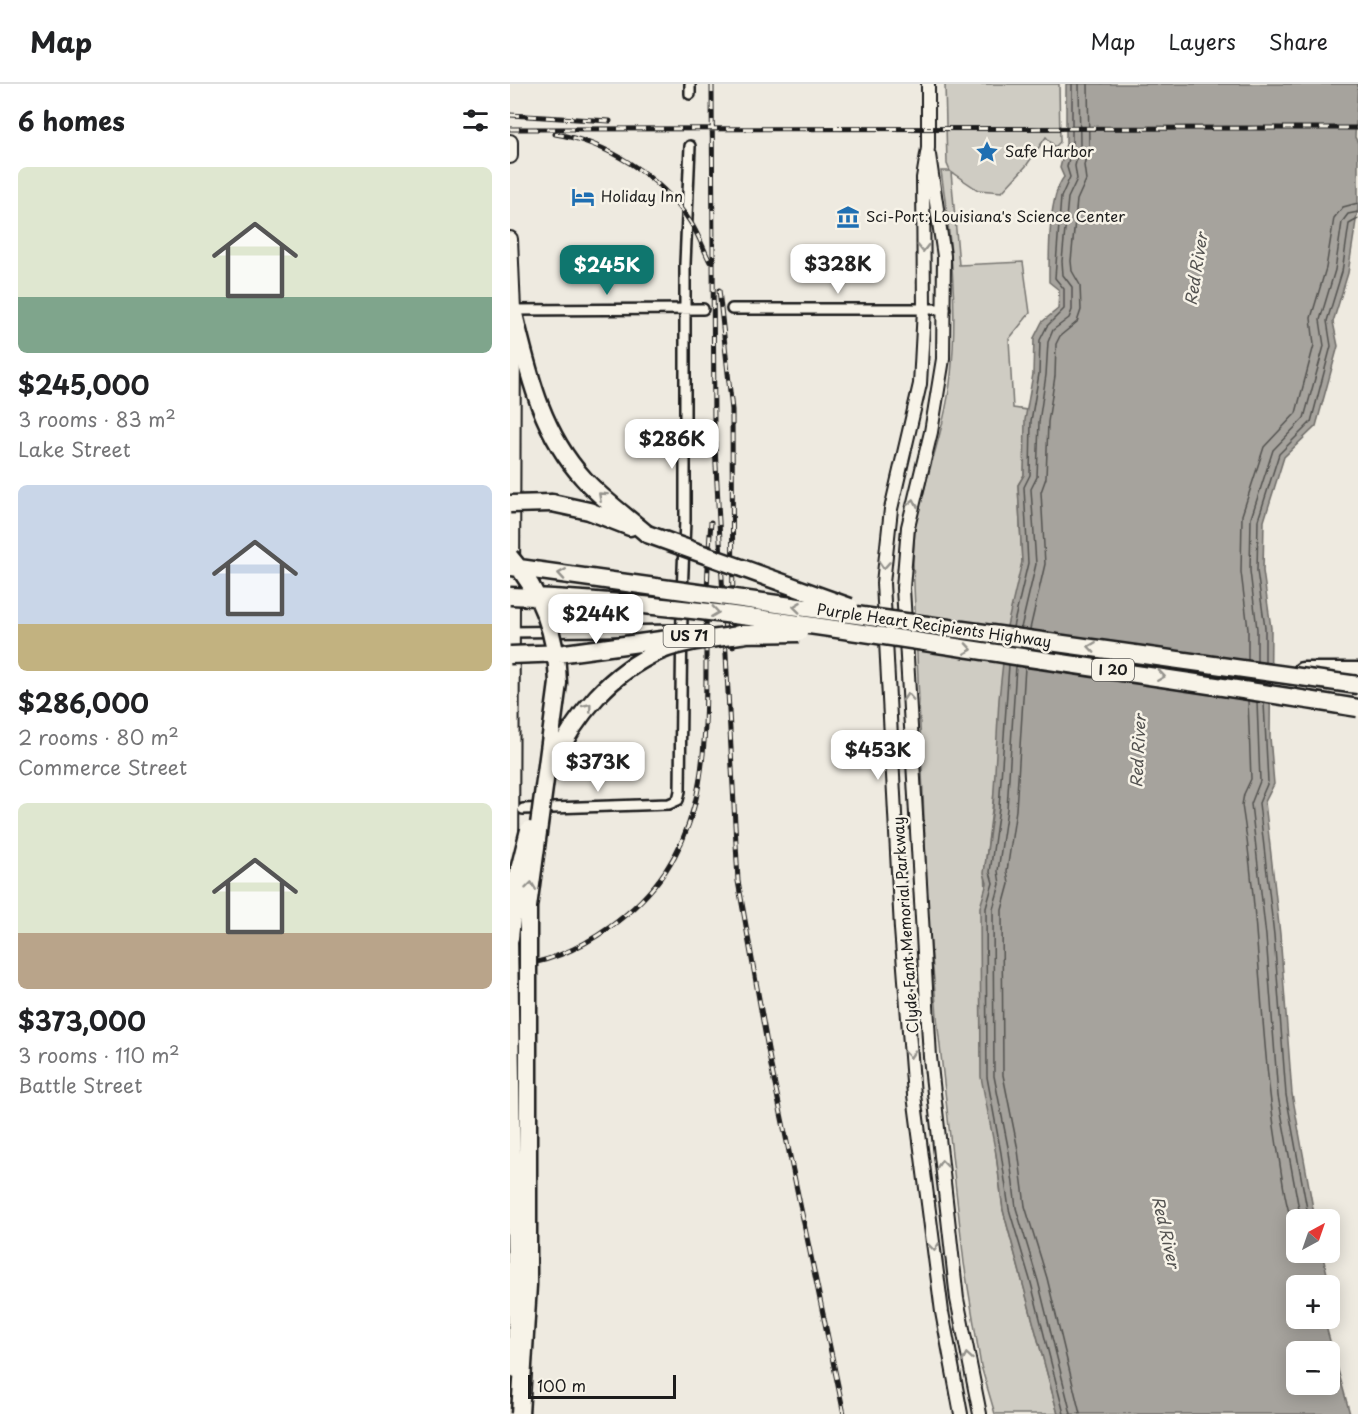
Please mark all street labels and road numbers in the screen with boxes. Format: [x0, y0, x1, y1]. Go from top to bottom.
street label: Purple Heart Recipients Highway [816, 597, 1053, 652]
road number: US 71 [664, 625, 714, 647]
road number: I 20 [1092, 659, 1134, 681]
street label: Clyde Fant Memorial Parkway [885, 816, 924, 1034]

